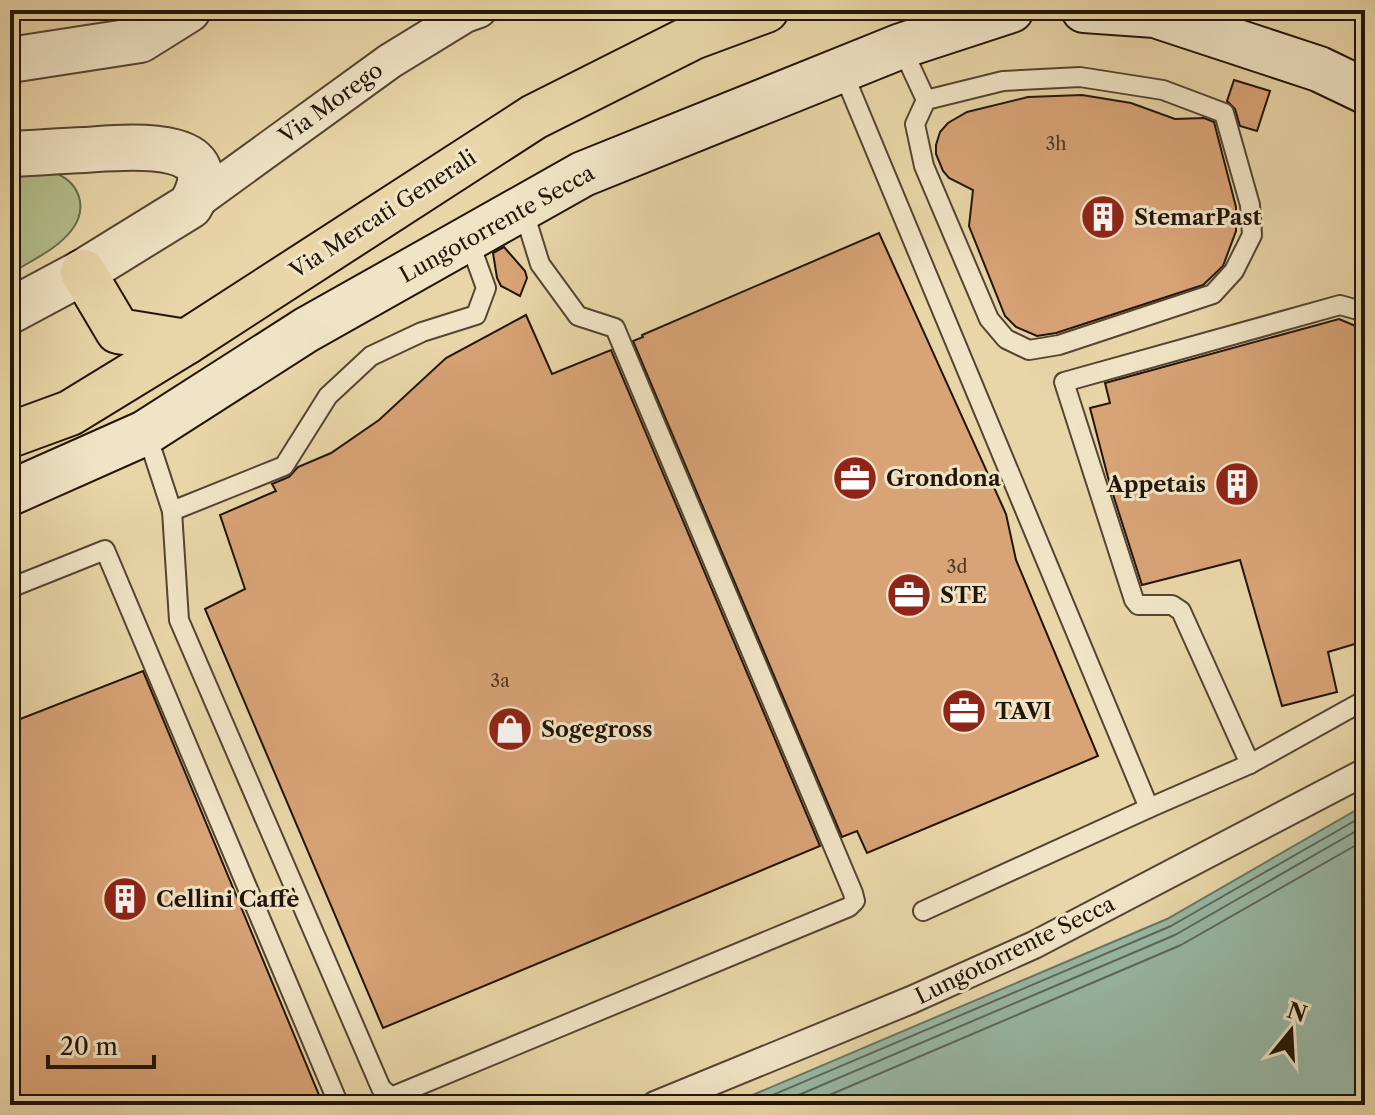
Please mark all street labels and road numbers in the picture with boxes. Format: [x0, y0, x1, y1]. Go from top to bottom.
street label: Via Morego [273, 56, 388, 150]
street label: Via Mercati Generali [284, 144, 481, 285]
street label: Lungotorrente Secca [395, 159, 599, 289]
street label: Lungotorrente Secca [911, 890, 1119, 1010]

